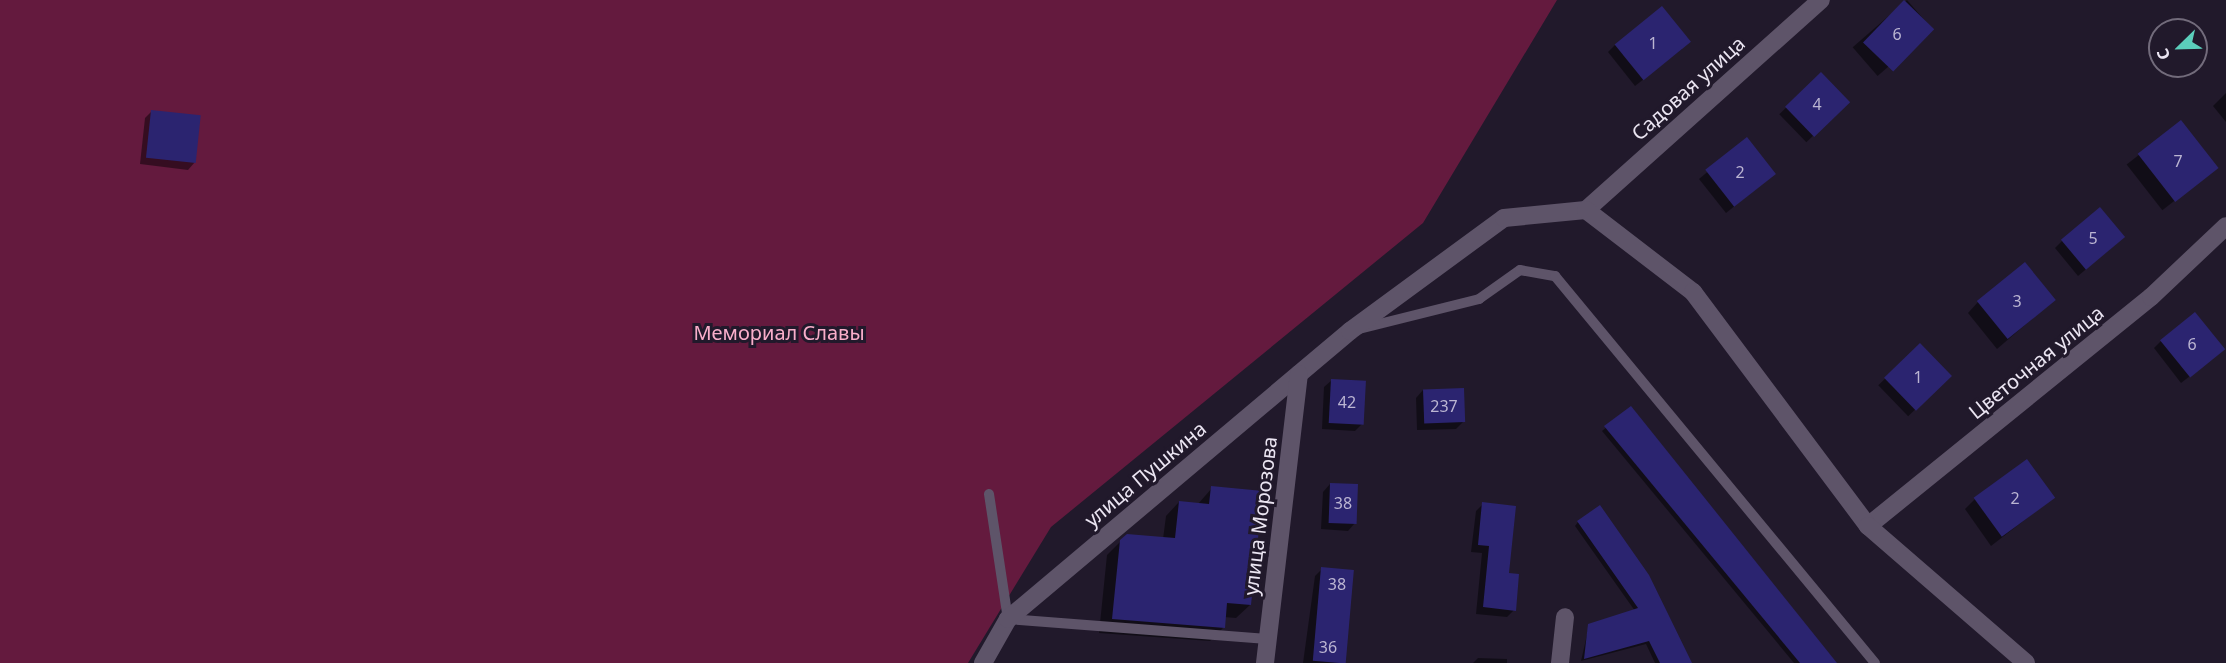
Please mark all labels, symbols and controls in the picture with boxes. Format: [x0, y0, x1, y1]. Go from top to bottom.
north arrow [2148, 18, 2208, 78]
house number: 6 [1892, 24, 1902, 44]
street label: Садовая улица [1627, 31, 1749, 145]
house number: 1 [1648, 33, 1658, 53]
text: С [2151, 45, 2175, 63]
house number: 4 [1812, 94, 1822, 114]
house number: 7 [2173, 151, 2183, 171]
house number: 2 [1735, 162, 1745, 182]
house number: 5 [2088, 228, 2098, 248]
house number: 3 [2012, 291, 2022, 311]
street label: Цветочная улица [1964, 300, 2108, 424]
park label: Мемориал Славы [693, 320, 865, 344]
house number: 6 [2187, 334, 2197, 354]
house number: 1 [1913, 367, 1923, 387]
house number: 42 [1338, 392, 1356, 412]
house number: 237 [1430, 396, 1458, 416]
street label: улица Пушкина [1079, 416, 1211, 532]
street label: улица Морозова [1238, 435, 1282, 597]
house number: 2 [2010, 488, 2020, 508]
house number: 38 [1334, 493, 1352, 513]
house number: 38 [1328, 574, 1346, 594]
house number: 36 [1319, 637, 1337, 657]

